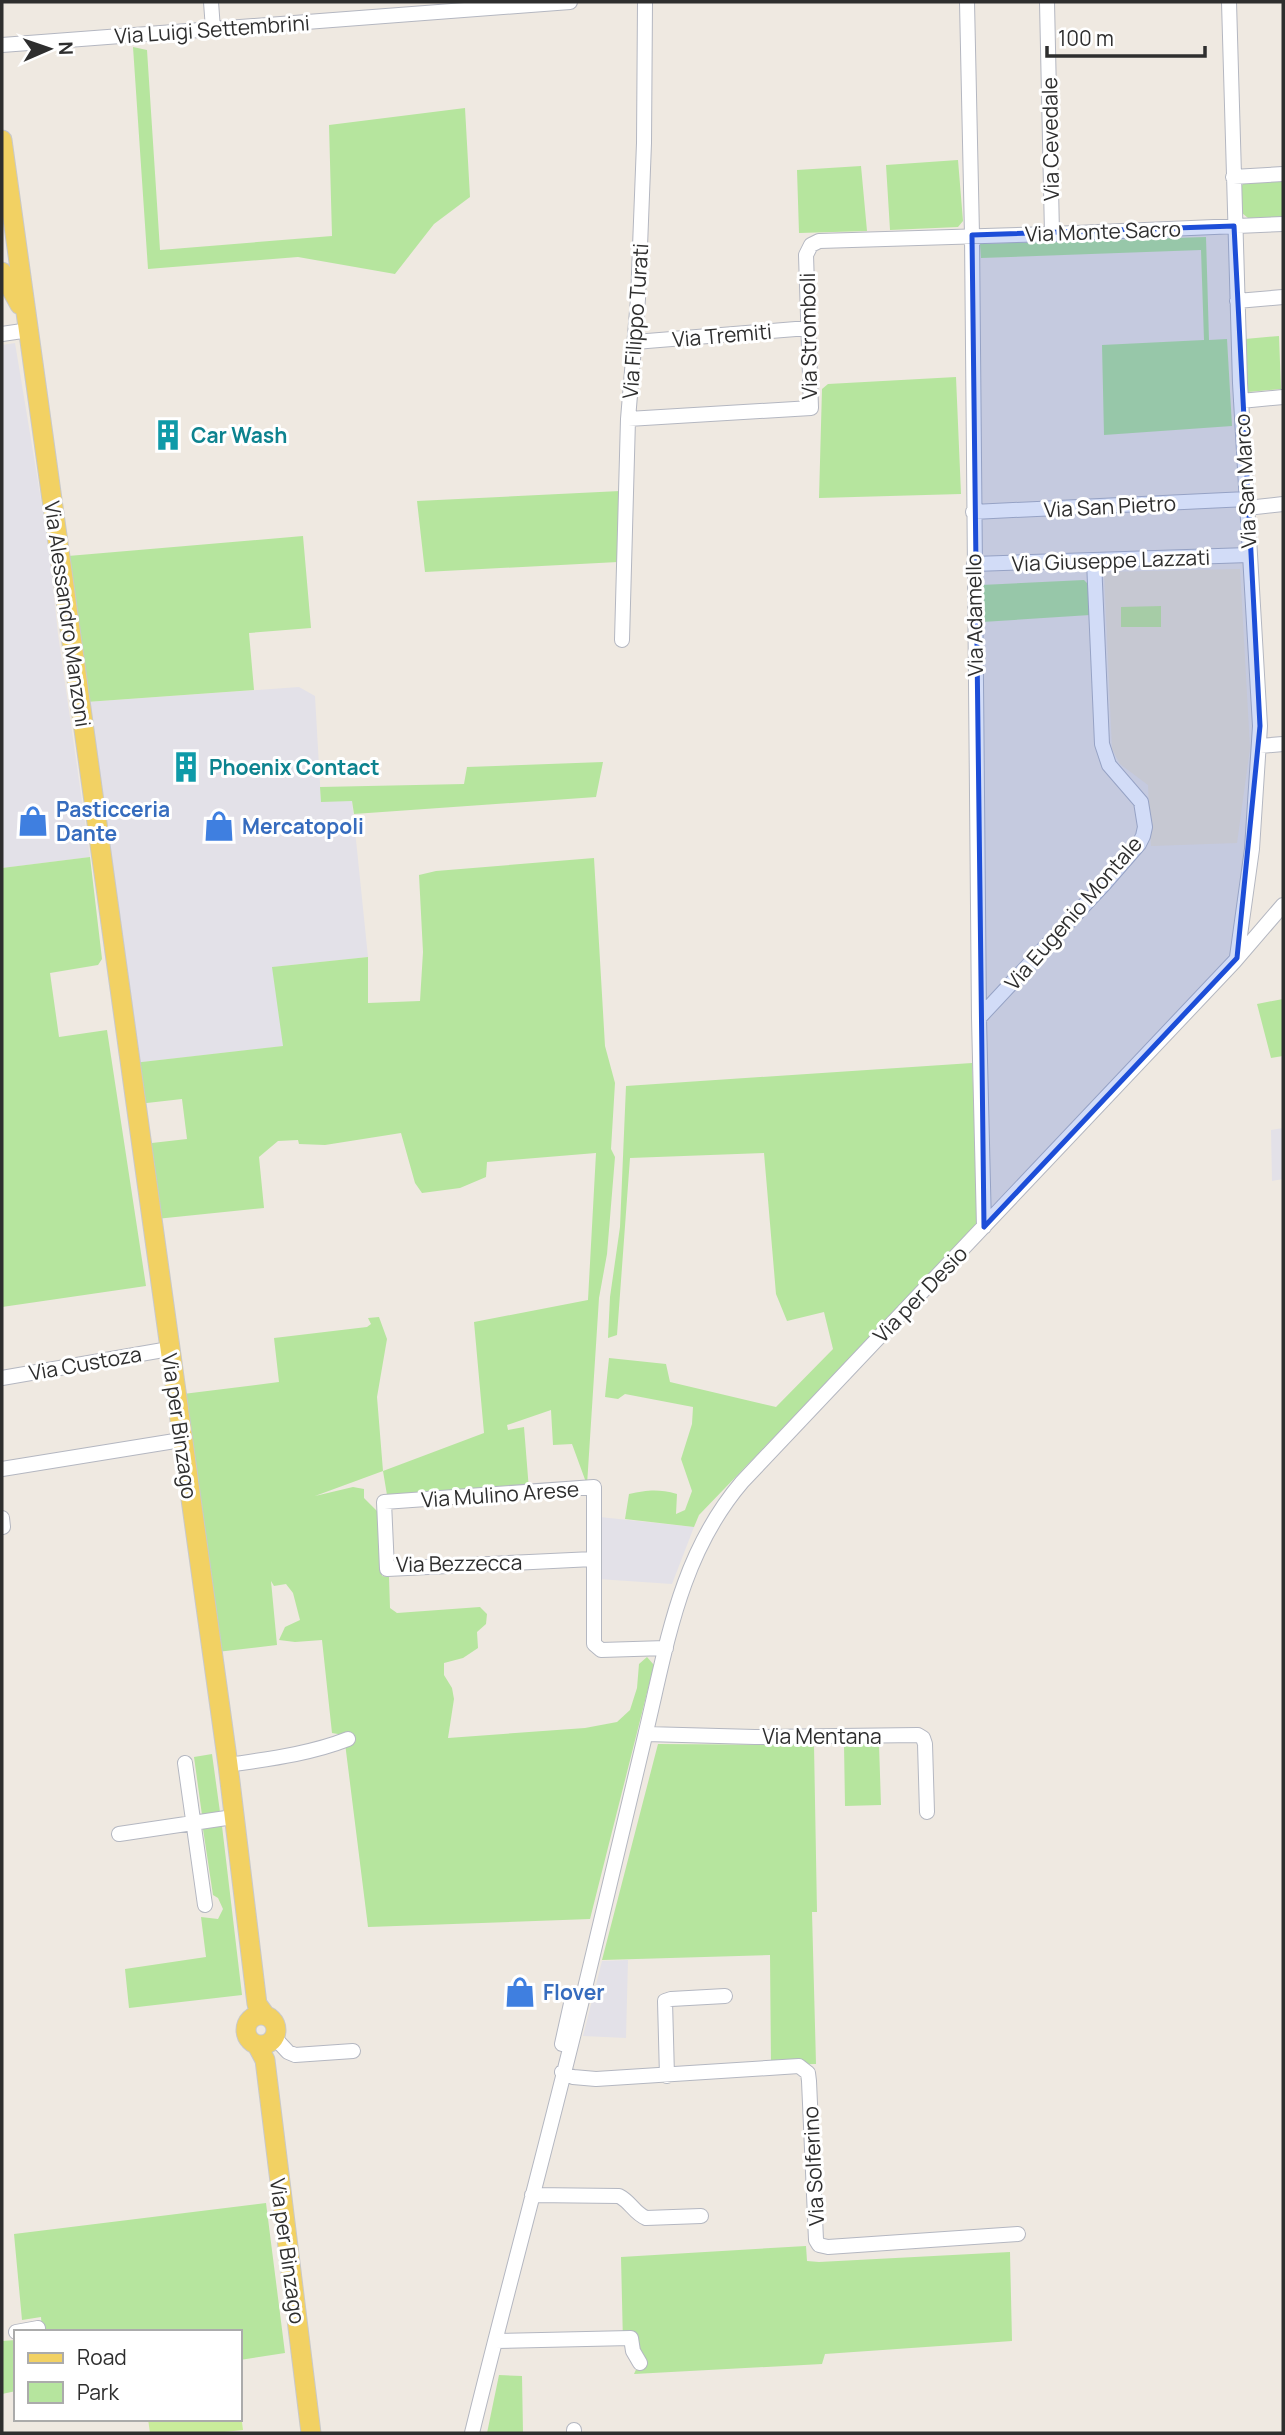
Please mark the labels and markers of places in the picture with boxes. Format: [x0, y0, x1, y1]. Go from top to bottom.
building icon: Car Wash [151, 418, 185, 452]
place label: Car Wash [191, 421, 287, 449]
building icon: Phoenix Contact [169, 750, 203, 784]
place label: Phoenix Contact [209, 753, 380, 781]
place label: Pasticceria Dante [56, 795, 170, 847]
shop icon: Pasticceria Dante [16, 804, 50, 838]
shop icon: Mercatopoli [202, 809, 236, 843]
place label: Mercatopoli [242, 812, 364, 840]
shop icon: Flover [503, 1975, 537, 2009]
place label: Flover [543, 1978, 605, 2006]

